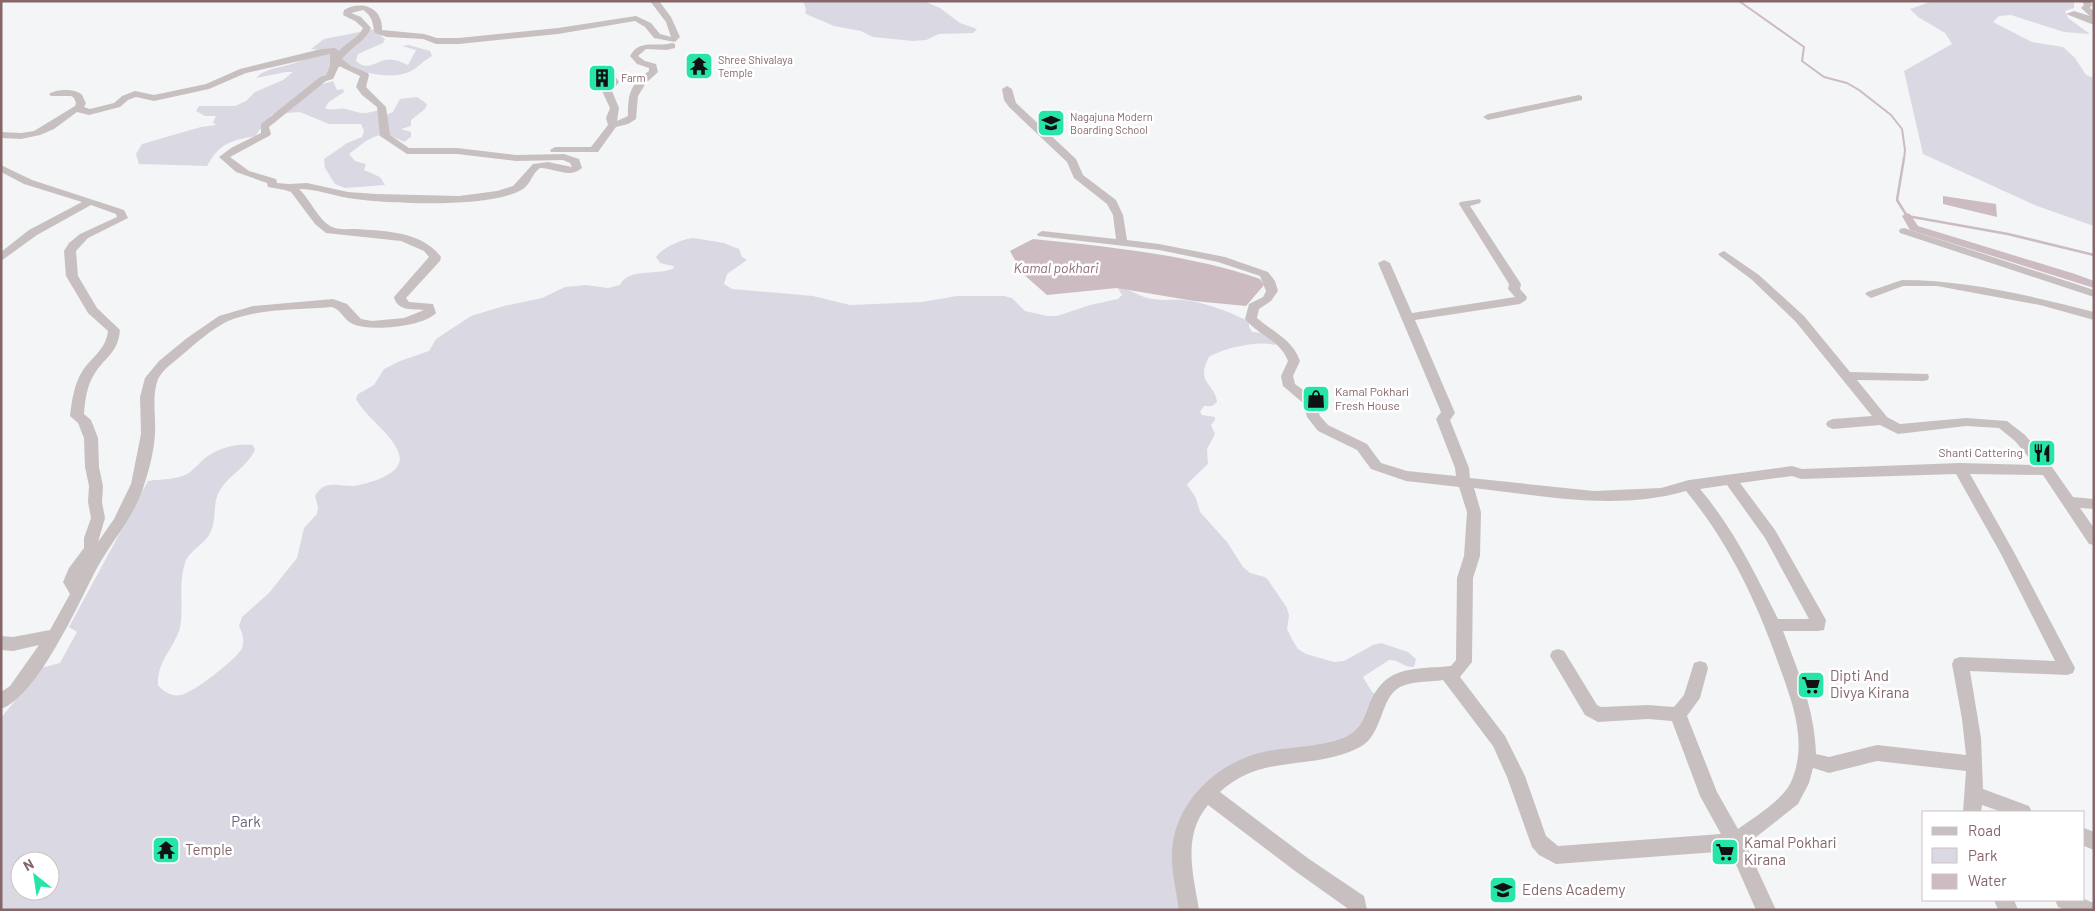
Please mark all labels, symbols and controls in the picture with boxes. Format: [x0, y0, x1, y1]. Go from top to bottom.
temple icon: Shree Shivalaya Temple [684, 51, 714, 81]
place label: Shree Shivalaya Temple [718, 53, 793, 79]
building icon: Farm [587, 63, 617, 93]
place label: Farm [621, 71, 646, 84]
school or university icon: Nagajuna Modern Boarding School [1036, 108, 1066, 138]
place label: Nagajuna Modern Boarding School [1070, 110, 1153, 136]
water label: Kamal pokhari [1014, 259, 1099, 276]
shop icon: Kamal Pokhari Fresh House [1301, 384, 1331, 414]
place label: Kamal Pokhari Fresh House [1335, 384, 1409, 412]
restaurant icon: Shanti Cattering [2027, 438, 2057, 468]
place label: Shanti Cattering [1939, 445, 2023, 459]
place label: Dipti And Divya Kirana [1830, 666, 1909, 701]
supermarket icon: Dipti And Divya Kirana [1796, 670, 1826, 700]
legend [1922, 811, 2085, 901]
park label: Park [231, 812, 261, 830]
text: Road [1968, 821, 2001, 839]
place label: Kamal Pokhari Kirana [1744, 833, 1837, 868]
temple icon: Temple [151, 835, 181, 865]
supermarket icon: Kamal Pokhari Kirana [1710, 837, 1740, 867]
place label: Temple [185, 840, 233, 858]
text: Park [1968, 846, 1998, 864]
north arrow [10, 851, 60, 901]
text: N [20, 855, 37, 874]
text: Water [1968, 871, 2007, 889]
school or university icon: Edens Academy [1488, 875, 1518, 905]
place label: Edens Academy [1522, 880, 1625, 898]

